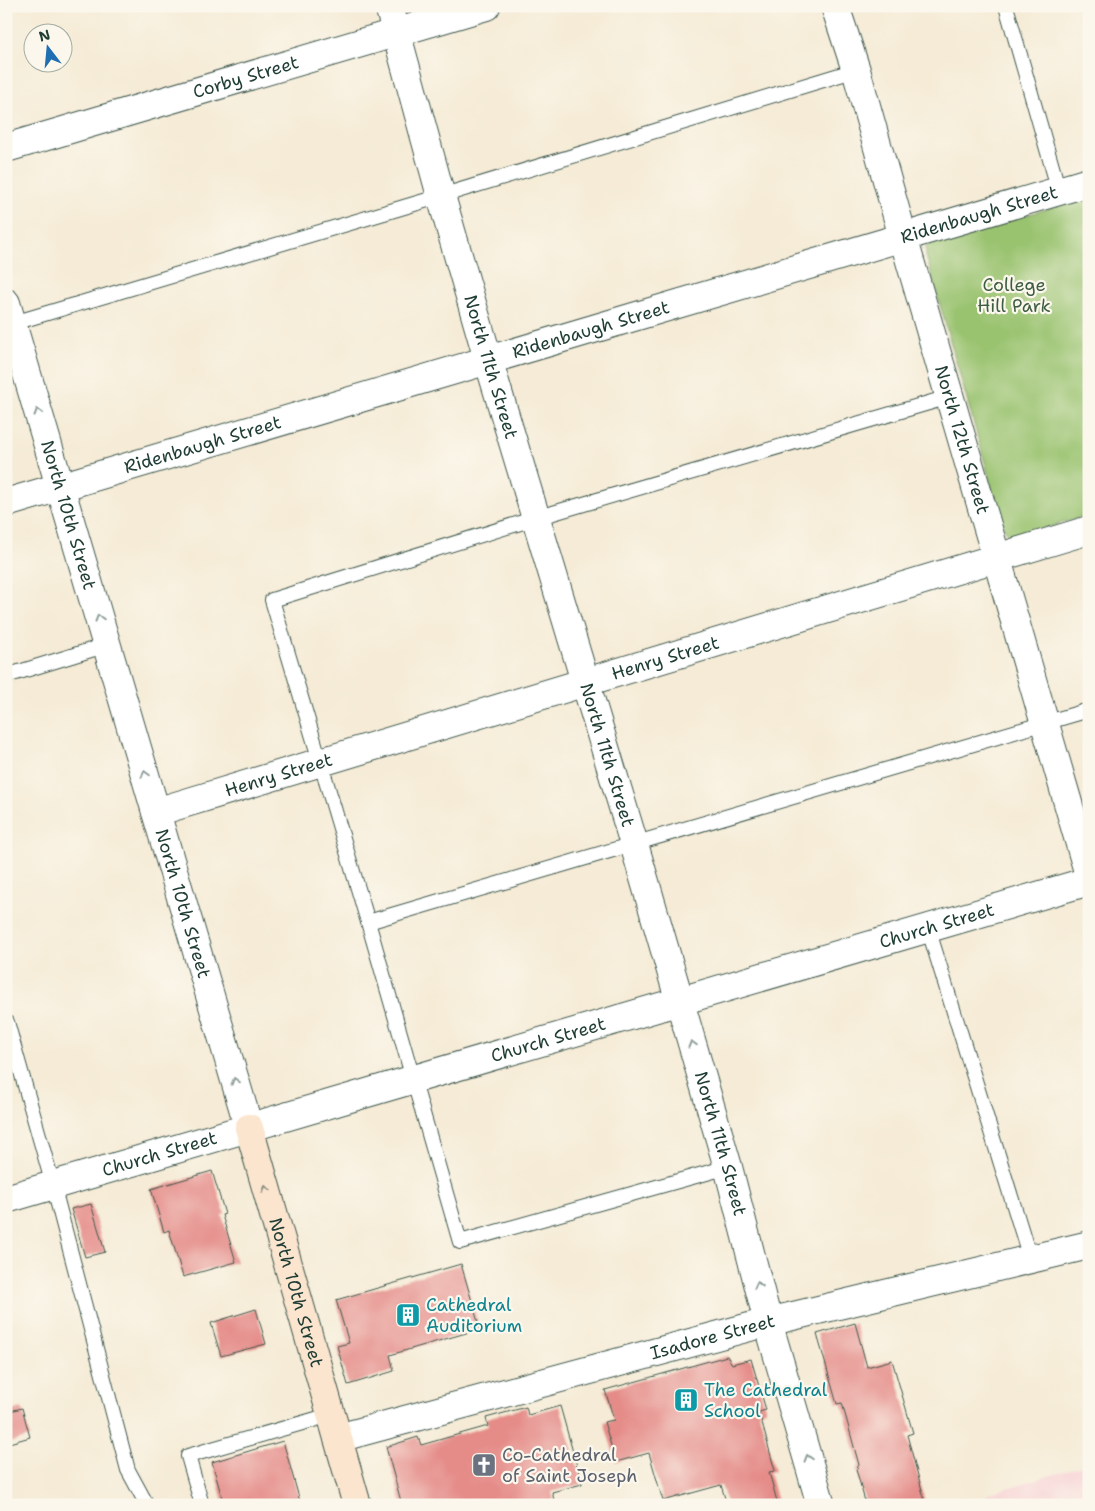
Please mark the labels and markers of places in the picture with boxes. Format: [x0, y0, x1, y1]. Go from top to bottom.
place label: Cathedral Auditorium [426, 1293, 522, 1338]
building icon: Cathedral Auditorium [395, 1302, 421, 1328]
place label: The Cathedral School [704, 1378, 828, 1423]
building icon: The Cathedral School [673, 1387, 699, 1413]
place label: Co-Cathedral of Saint Joseph [502, 1443, 638, 1488]
church icon: Co-Cathedral of Saint Joseph [471, 1452, 497, 1478]

